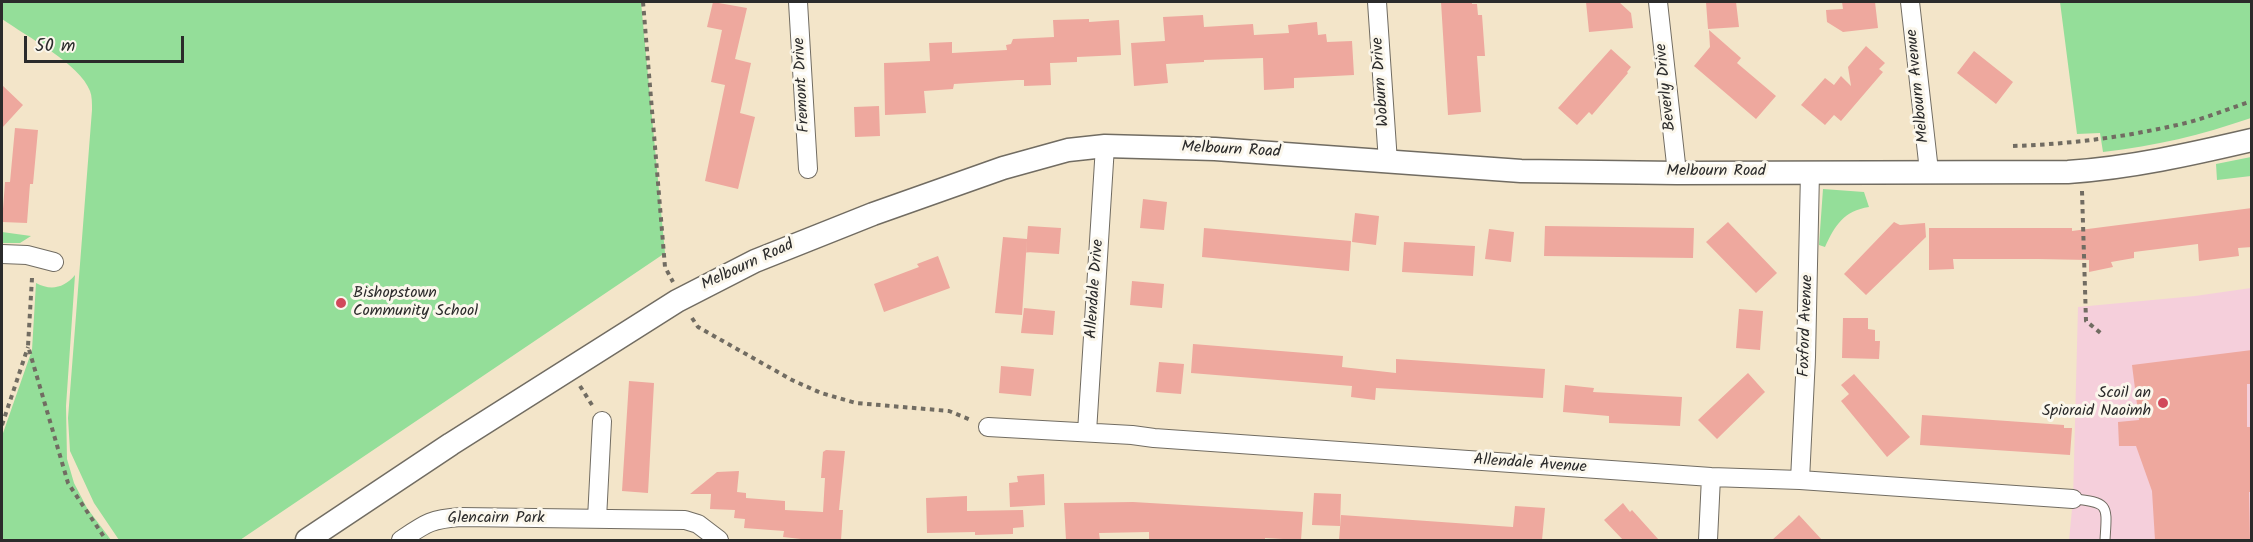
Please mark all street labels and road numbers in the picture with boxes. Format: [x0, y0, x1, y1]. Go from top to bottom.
street label: Melbourn Avenue [1903, 28, 1935, 144]
street label: Fremont Drive [791, 37, 815, 133]
street label: Woburn Drive [1369, 37, 1395, 127]
street label: Beverly Drive [1653, 42, 1681, 132]
street label: Melbourn Road [1181, 139, 1281, 163]
street label: Melbourn Road [1666, 162, 1766, 182]
street label: Melbourn Road [699, 236, 797, 296]
street label: Allendale Drive [1083, 239, 1109, 339]
street label: Foxford Avenue [1796, 274, 1818, 378]
street label: Allendale Avenue [1473, 451, 1587, 479]
street label: Glencairn Park [447, 509, 545, 529]

